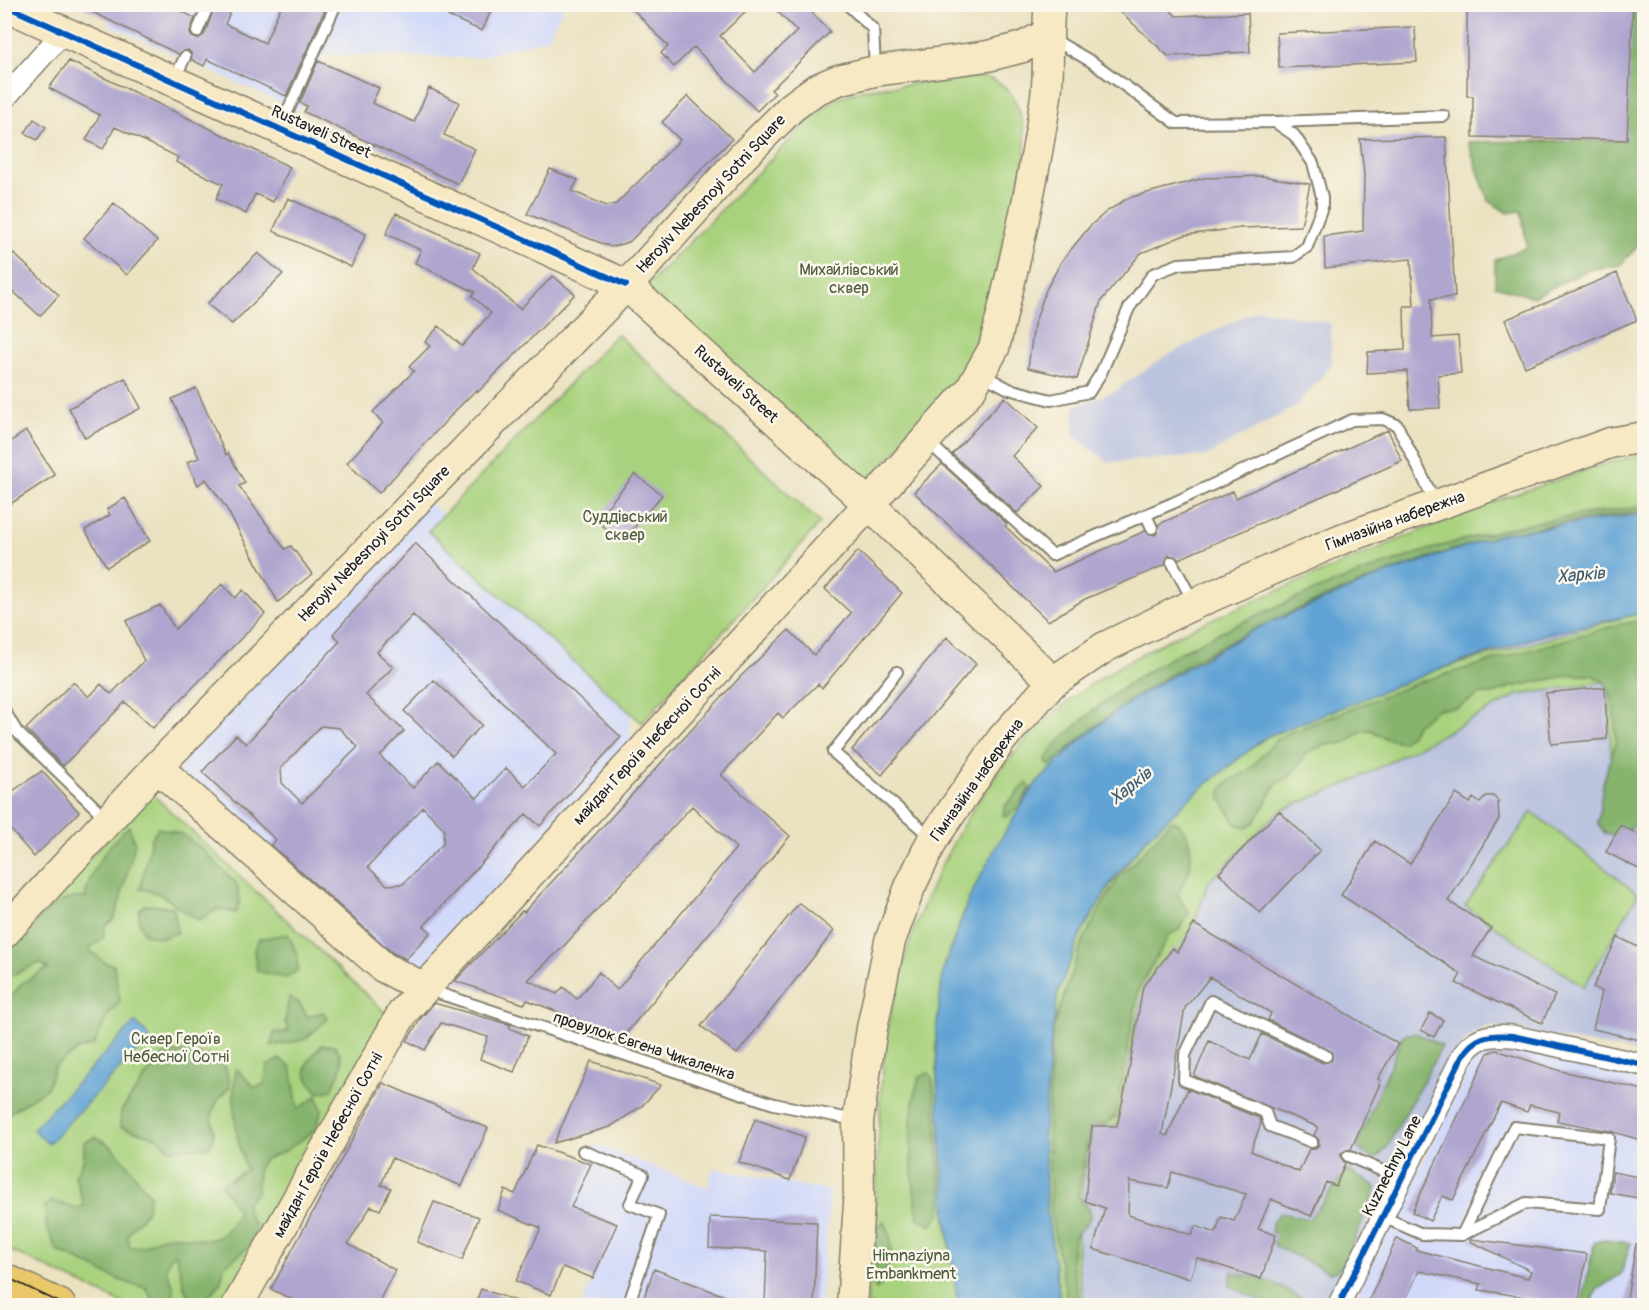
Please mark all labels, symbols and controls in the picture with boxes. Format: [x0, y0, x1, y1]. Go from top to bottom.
street label: Rustaveli Street [268, 101, 374, 163]
street label: Heroyiv Nebesnoyi Sotni Square [632, 110, 790, 278]
park label: Михайлівський сквер [799, 260, 899, 298]
street label: Rustaveli Street [690, 341, 783, 428]
street label: Heroyiv Nebesnoyi Sotni Square [294, 461, 454, 627]
street label: Гімназійна набережна [1323, 487, 1467, 555]
park label: Суддівський сквер [582, 507, 668, 545]
water label: Харків [1556, 561, 1607, 589]
street label: майдан Героїв Небесної Сотні [569, 663, 726, 829]
street label: Гімназійна набережна [926, 715, 1028, 845]
water label: Харків [1105, 761, 1158, 810]
street label: провулок Євгена Чикаленка [551, 1007, 737, 1085]
park label: Сквер Героїв Небесної Сотні [123, 1029, 229, 1067]
street label: майдан Героїв Небесної Сотні [269, 1049, 387, 1241]
street label: Kuznechny Lane [1358, 1112, 1426, 1220]
park label: Himnaziyna Embankment [866, 1246, 957, 1284]

